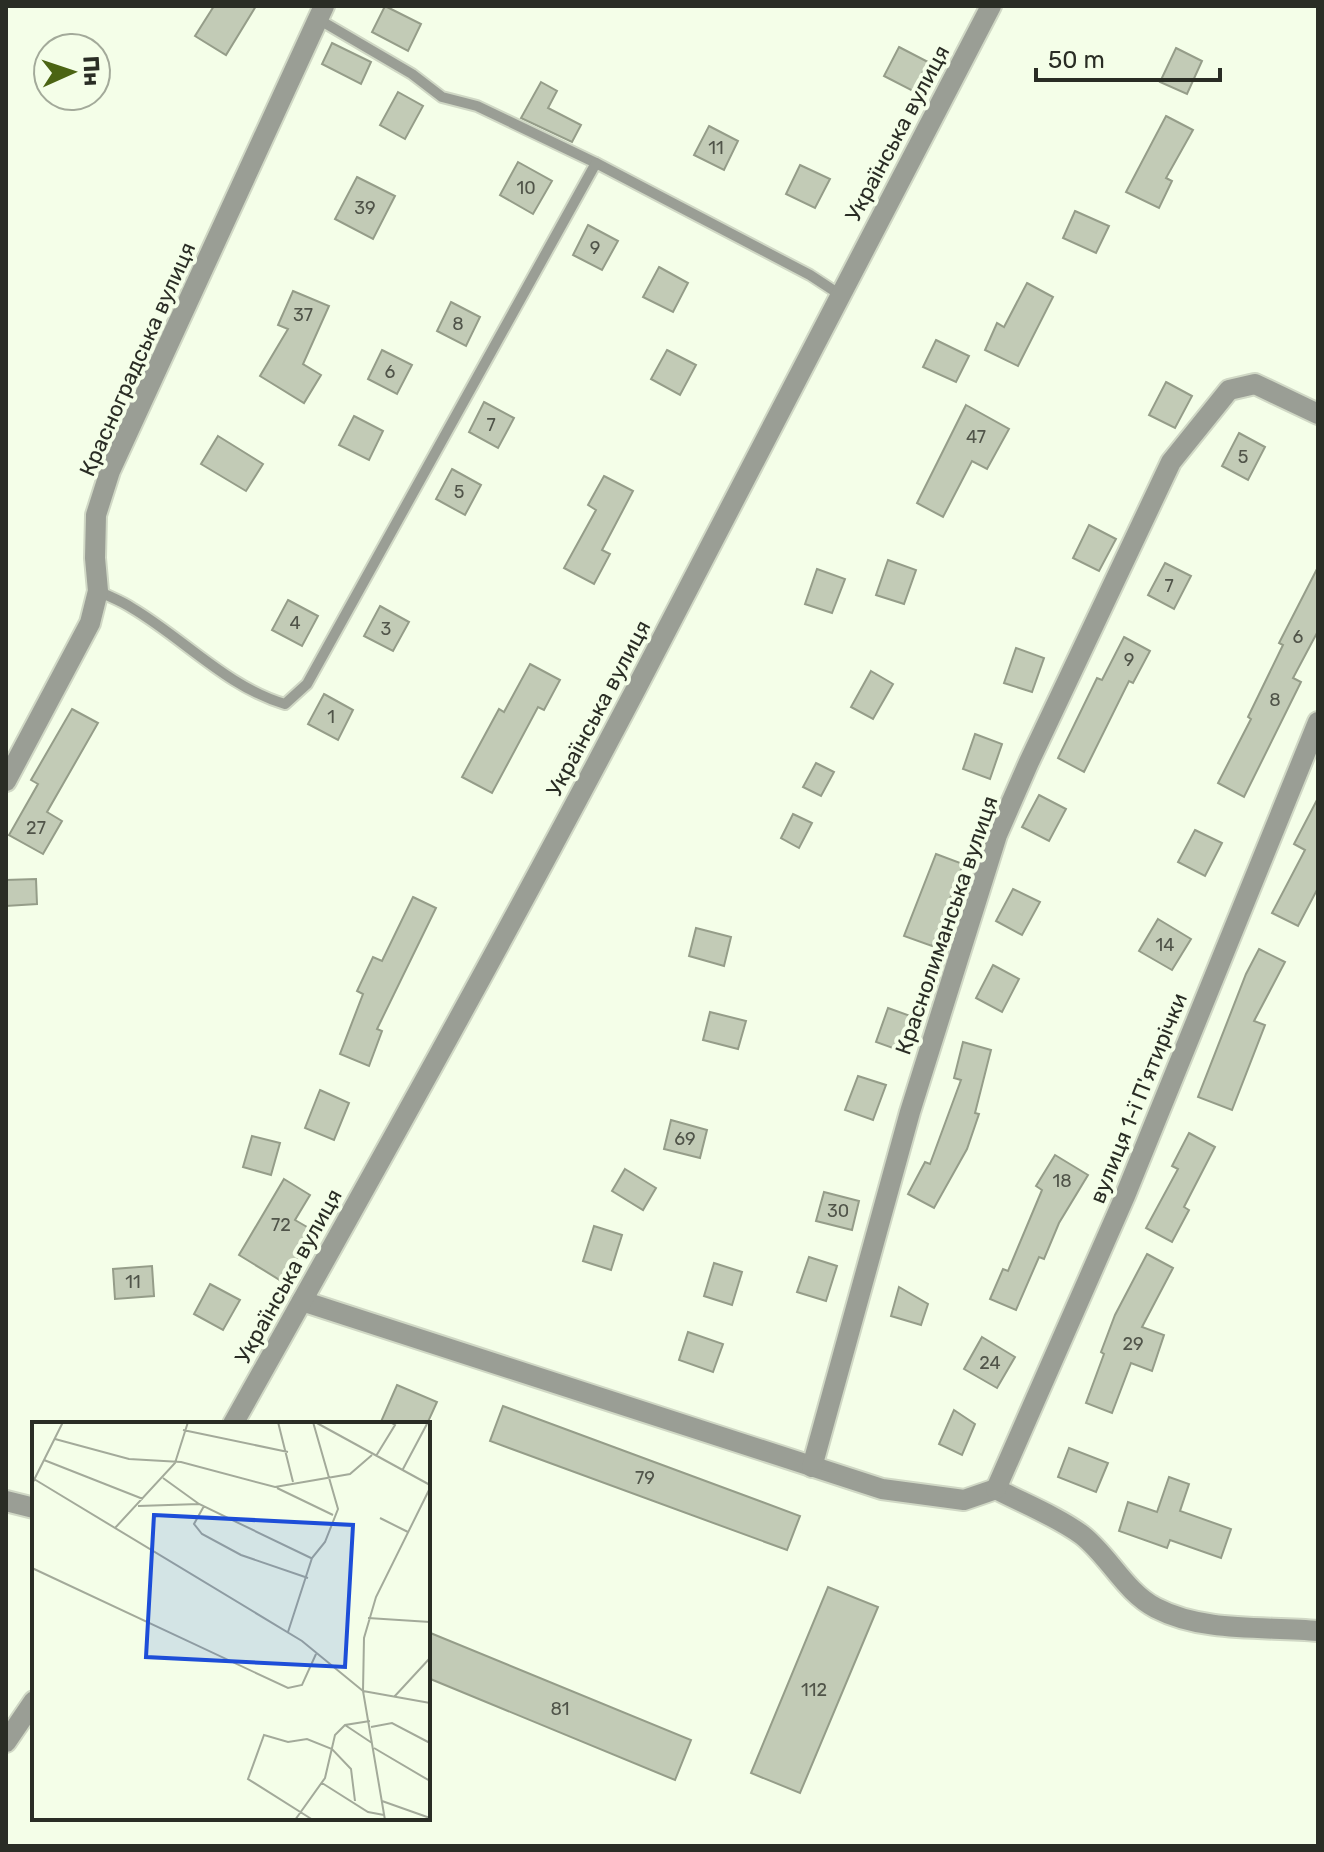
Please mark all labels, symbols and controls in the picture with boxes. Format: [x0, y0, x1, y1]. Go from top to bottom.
north arrow [32, 32, 112, 112]
scale bar [1036, 32, 1220, 82]
street label: Українська вулиця [840, 40, 955, 226]
text: 50 m [1048, 46, 1105, 74]
text: Пн [77, 55, 106, 87]
house number: 11 [708, 137, 724, 159]
house number: 10 [516, 177, 536, 199]
house number: 39 [354, 197, 376, 219]
house number: 9 [590, 237, 600, 259]
street label: Красноградська вулиця [74, 238, 201, 480]
house number: 37 [293, 304, 313, 326]
house number: 8 [452, 313, 464, 335]
house number: 6 [385, 361, 396, 383]
house number: 7 [486, 414, 496, 436]
house number: 47 [966, 426, 986, 448]
house number: 5 [1238, 446, 1248, 468]
house number: 5 [454, 481, 464, 503]
house number: 7 [1164, 575, 1174, 597]
house number: 4 [289, 612, 301, 634]
street label: Українська вулиця [541, 615, 656, 801]
house number: 3 [381, 618, 391, 640]
house number: 6 [1293, 626, 1304, 648]
house number: 9 [1124, 649, 1134, 671]
house number: 8 [1269, 689, 1281, 711]
house number: 1 [327, 706, 335, 728]
street label: Краснолиманська вулиця [889, 792, 1004, 1058]
house number: 27 [26, 817, 46, 839]
house number: 14 [1156, 934, 1174, 956]
street label: вулиця 1-ї П'ятирічки [1084, 989, 1193, 1207]
house number: 69 [674, 1128, 696, 1150]
house number: 18 [1052, 1170, 1072, 1192]
street label: Українська вулиця [229, 1184, 348, 1368]
house number: 30 [827, 1200, 849, 1222]
house number: 72 [271, 1214, 291, 1236]
house number: 11 [125, 1271, 141, 1293]
house number: 29 [1122, 1333, 1144, 1355]
house number: 24 [979, 1352, 1001, 1374]
inset map [32, 1422, 430, 1820]
house number: 79 [635, 1467, 655, 1489]
house number: 112 [801, 1679, 827, 1701]
house number: 81 [550, 1698, 570, 1720]

